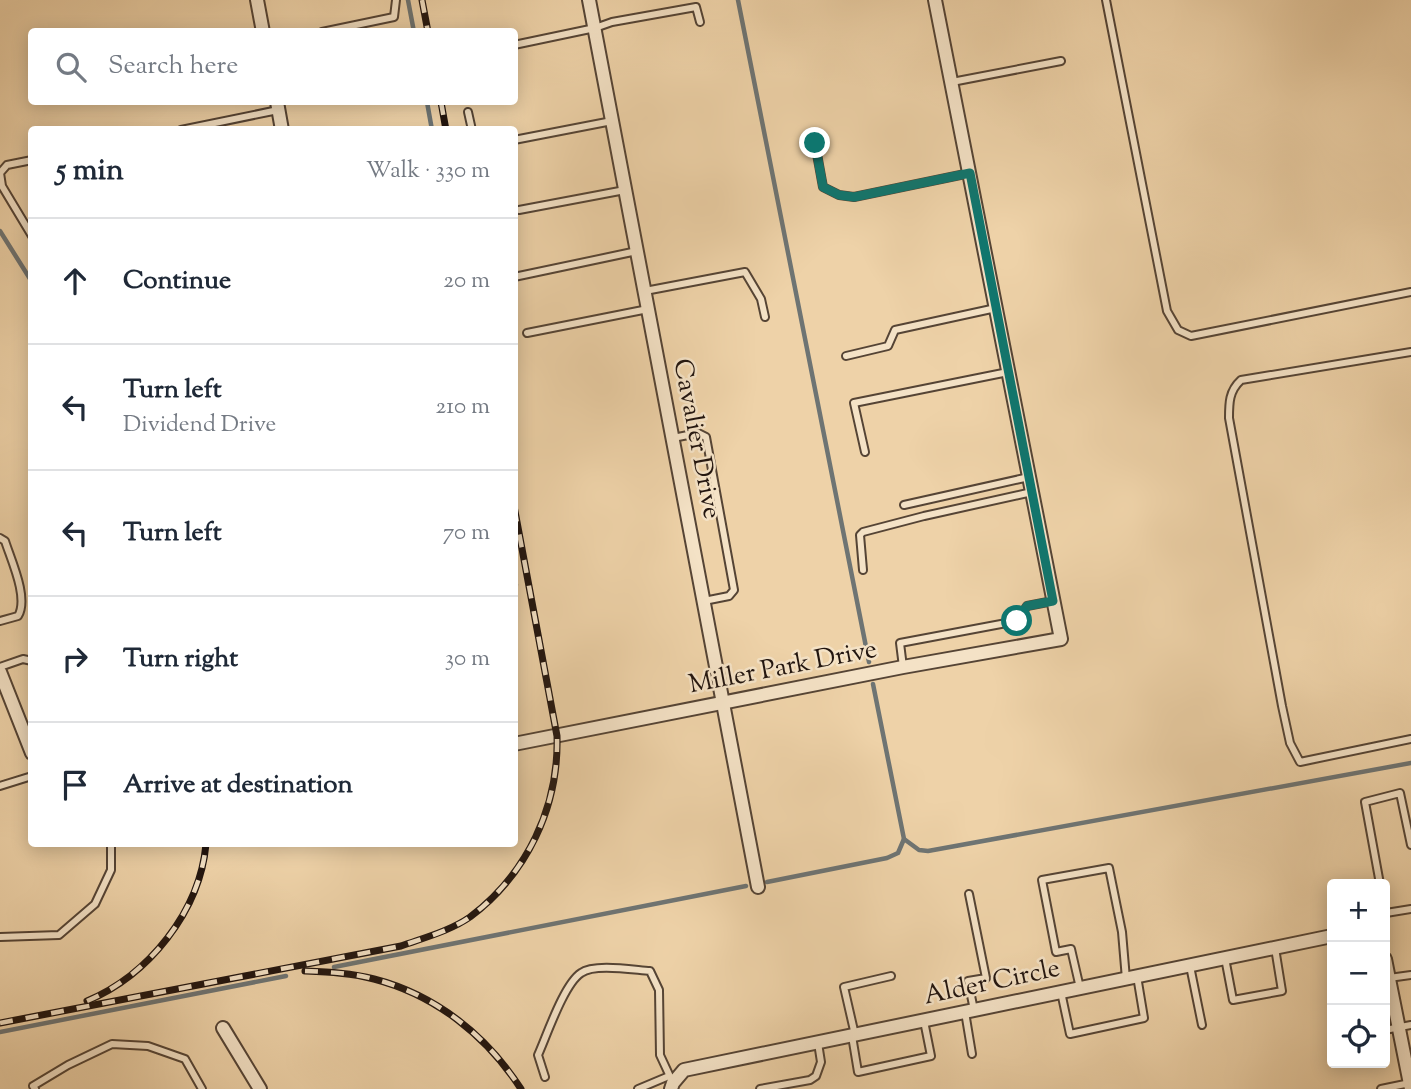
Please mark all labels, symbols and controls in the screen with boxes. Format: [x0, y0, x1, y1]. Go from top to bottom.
search box [28, 28, 518, 105]
icon: search [52, 48, 90, 86]
text: Search here [108, 48, 238, 85]
route end [799, 127, 830, 158]
text: 5 min [56, 150, 124, 193]
text: Walk · 330 m [366, 155, 490, 188]
icon: ahead [56, 262, 94, 300]
text: Continue [123, 263, 231, 300]
text: 20 m [443, 265, 490, 298]
street label: Cavalier Drive [662, 356, 730, 522]
text: Turn left [123, 372, 222, 409]
icon: left [56, 388, 94, 426]
text: 210 m [436, 391, 490, 424]
text: Dividend Drive [123, 409, 276, 442]
icon: left [56, 514, 94, 552]
text: Turn left [123, 515, 222, 552]
text: 70 m [443, 517, 490, 550]
route start [1001, 605, 1032, 636]
street label: Miller Park Drive [686, 632, 880, 704]
icon: right [56, 640, 94, 678]
text: Turn right [123, 641, 238, 678]
text: 30 m [445, 643, 490, 676]
icon: arrive [56, 766, 94, 804]
text: Arrive at destination [123, 767, 353, 804]
map controls [1327, 879, 1390, 1068]
button: + [1327, 879, 1390, 942]
button: − [1327, 942, 1390, 1005]
street label: Alder Circle [921, 951, 1063, 1015]
button: locate [1327, 1005, 1390, 1068]

